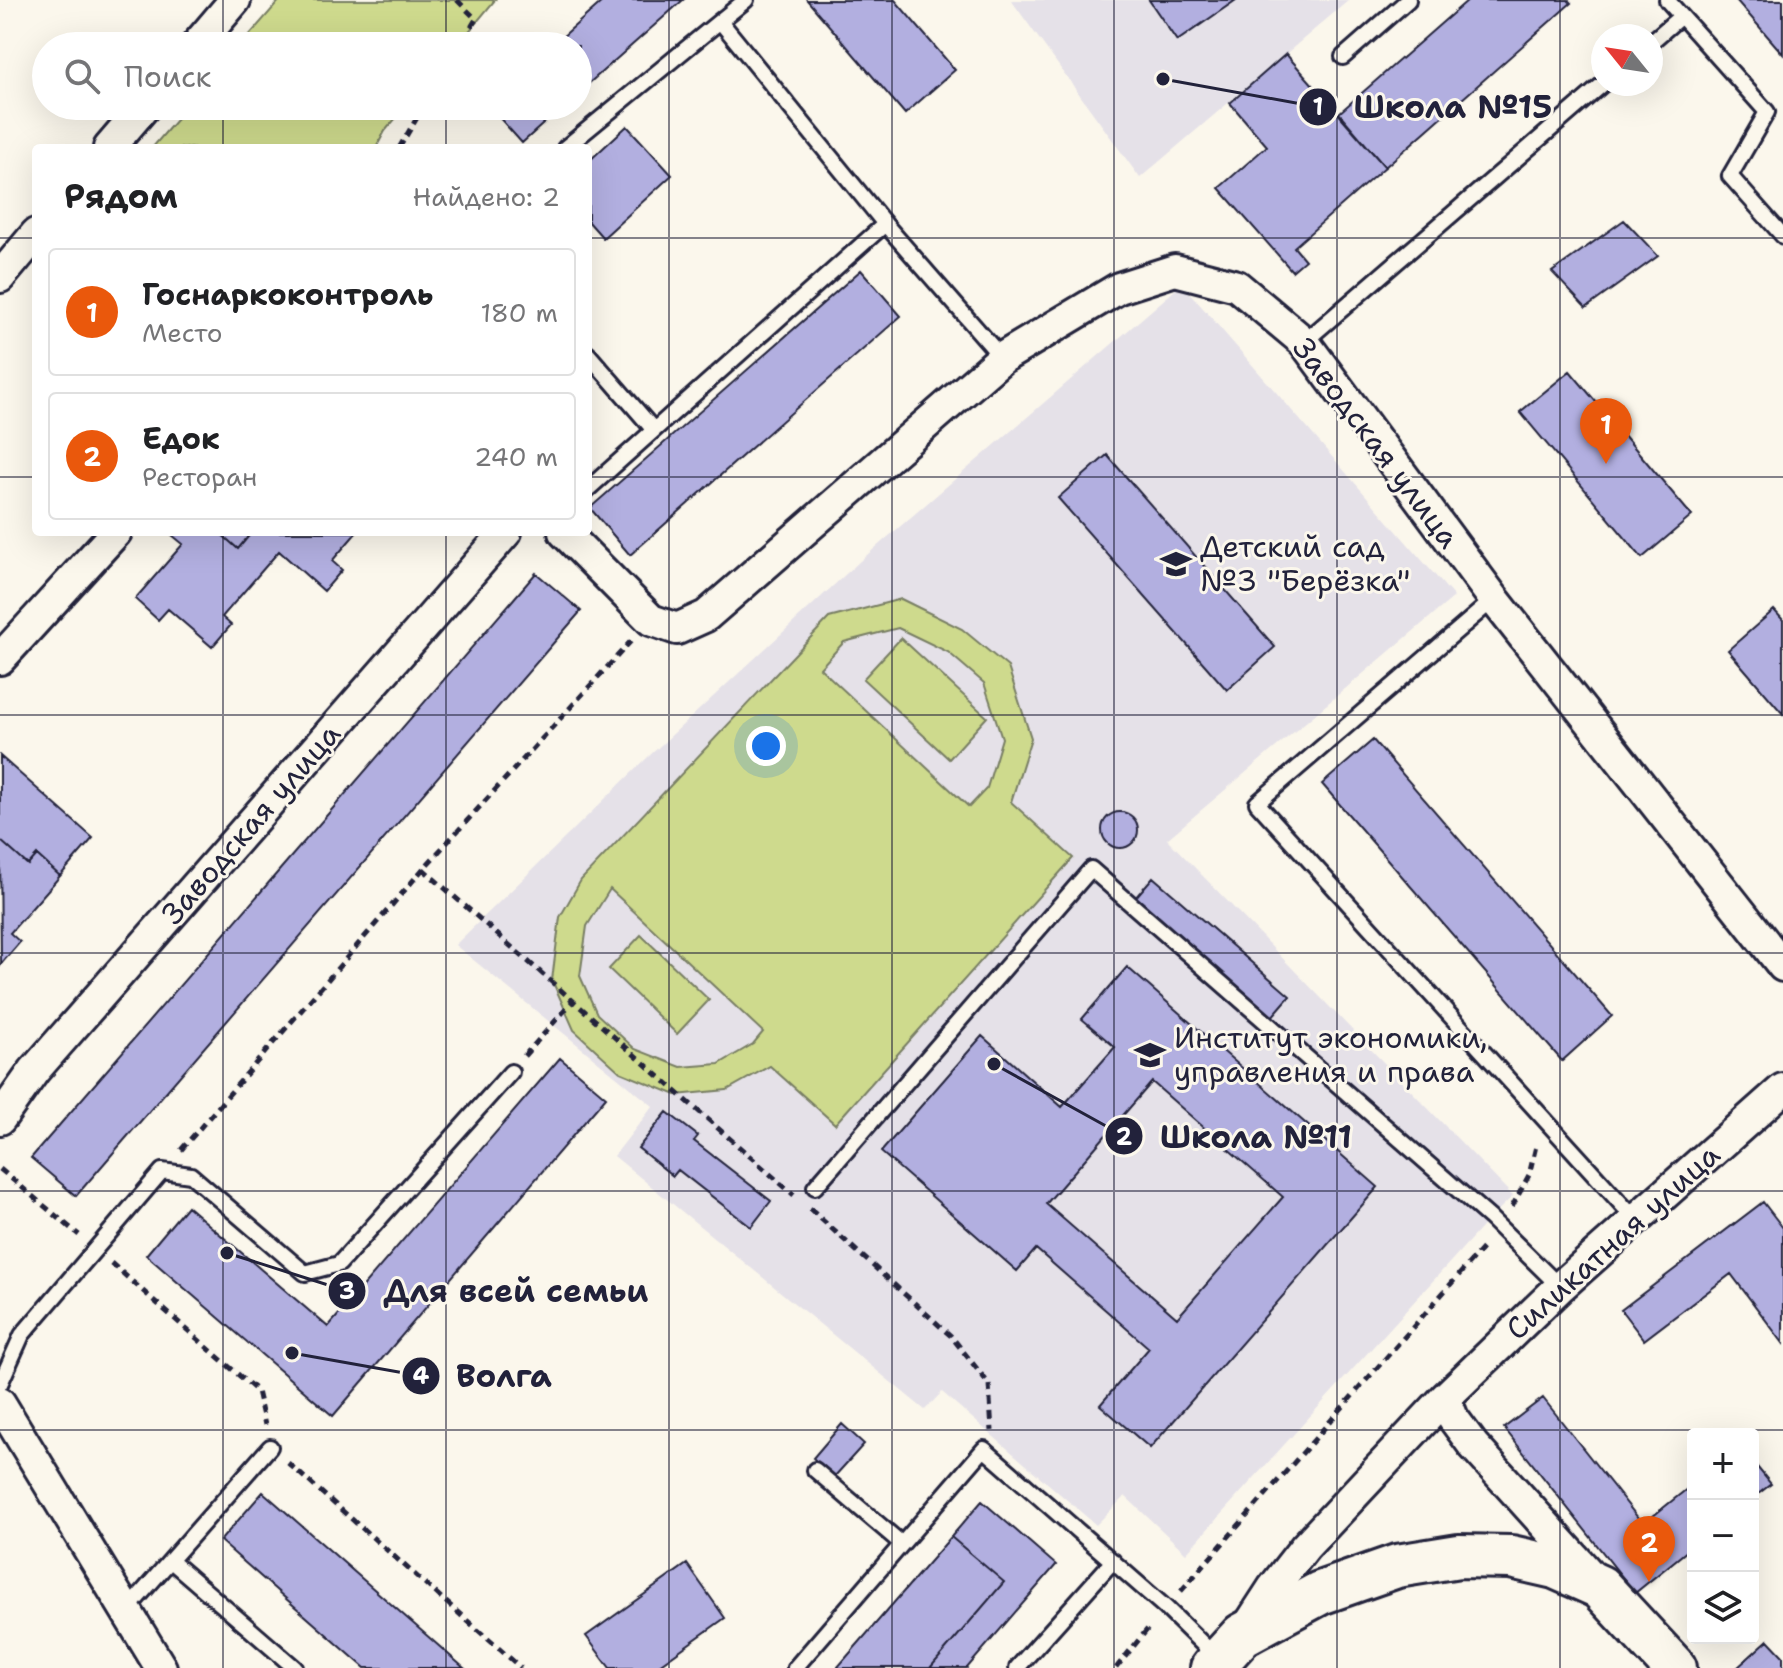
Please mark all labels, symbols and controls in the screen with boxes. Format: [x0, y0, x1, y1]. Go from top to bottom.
north arrow [1591, 24, 1663, 96]
search box [32, 32, 592, 120]
icon: search [60, 54, 104, 98]
text: Поиск [124, 56, 212, 97]
callout: Школа №15 [1298, 79, 1568, 135]
text: Школа №15 [1354, 85, 1552, 128]
text: 1 [1313, 91, 1323, 123]
text: Рядом [64, 173, 178, 219]
text: Найдено: 2 [413, 179, 560, 214]
text: Госнаркоконтроль [142, 274, 433, 315]
text: 1 [86, 295, 98, 330]
text: 180 m [480, 295, 558, 330]
text: Место [142, 315, 223, 350]
street label: Заводская улица [1284, 329, 1469, 557]
pin: 1 [1580, 398, 1632, 464]
text: Едок [142, 418, 220, 459]
text: 2 [83, 439, 101, 474]
text: 240 m [474, 439, 558, 474]
text: Ресторан [142, 459, 257, 494]
place label: Детский сад №3 "Берёзка" [1200, 526, 1410, 601]
school or university icon: Детский сад №3 "Берёзка" [1159, 547, 1193, 581]
street label: Заводская улица [152, 714, 350, 933]
your location [746, 726, 786, 766]
place label: Институт экономики, управления и права [1174, 1017, 1488, 1092]
school or university icon: Институт экономики, управления и права [1133, 1038, 1167, 1072]
callout: Школа №11 [1104, 1108, 1368, 1164]
text: Школа №11 [1160, 1115, 1352, 1158]
text: 2 [1116, 1121, 1133, 1153]
street label: Силикатная улица [1497, 1134, 1729, 1349]
callout: Для всей семьи [327, 1263, 664, 1319]
text: Для всей семьи [384, 1269, 648, 1312]
text: 3 [339, 1275, 355, 1307]
callout: Волга [401, 1348, 568, 1404]
text: Волга [456, 1354, 552, 1397]
text: 4 [413, 1360, 430, 1392]
map controls [1687, 1428, 1759, 1644]
button: + [1687, 1428, 1759, 1500]
button: − [1687, 1500, 1759, 1572]
pin: 2 [1623, 1516, 1675, 1582]
button: layers [1687, 1572, 1759, 1644]

